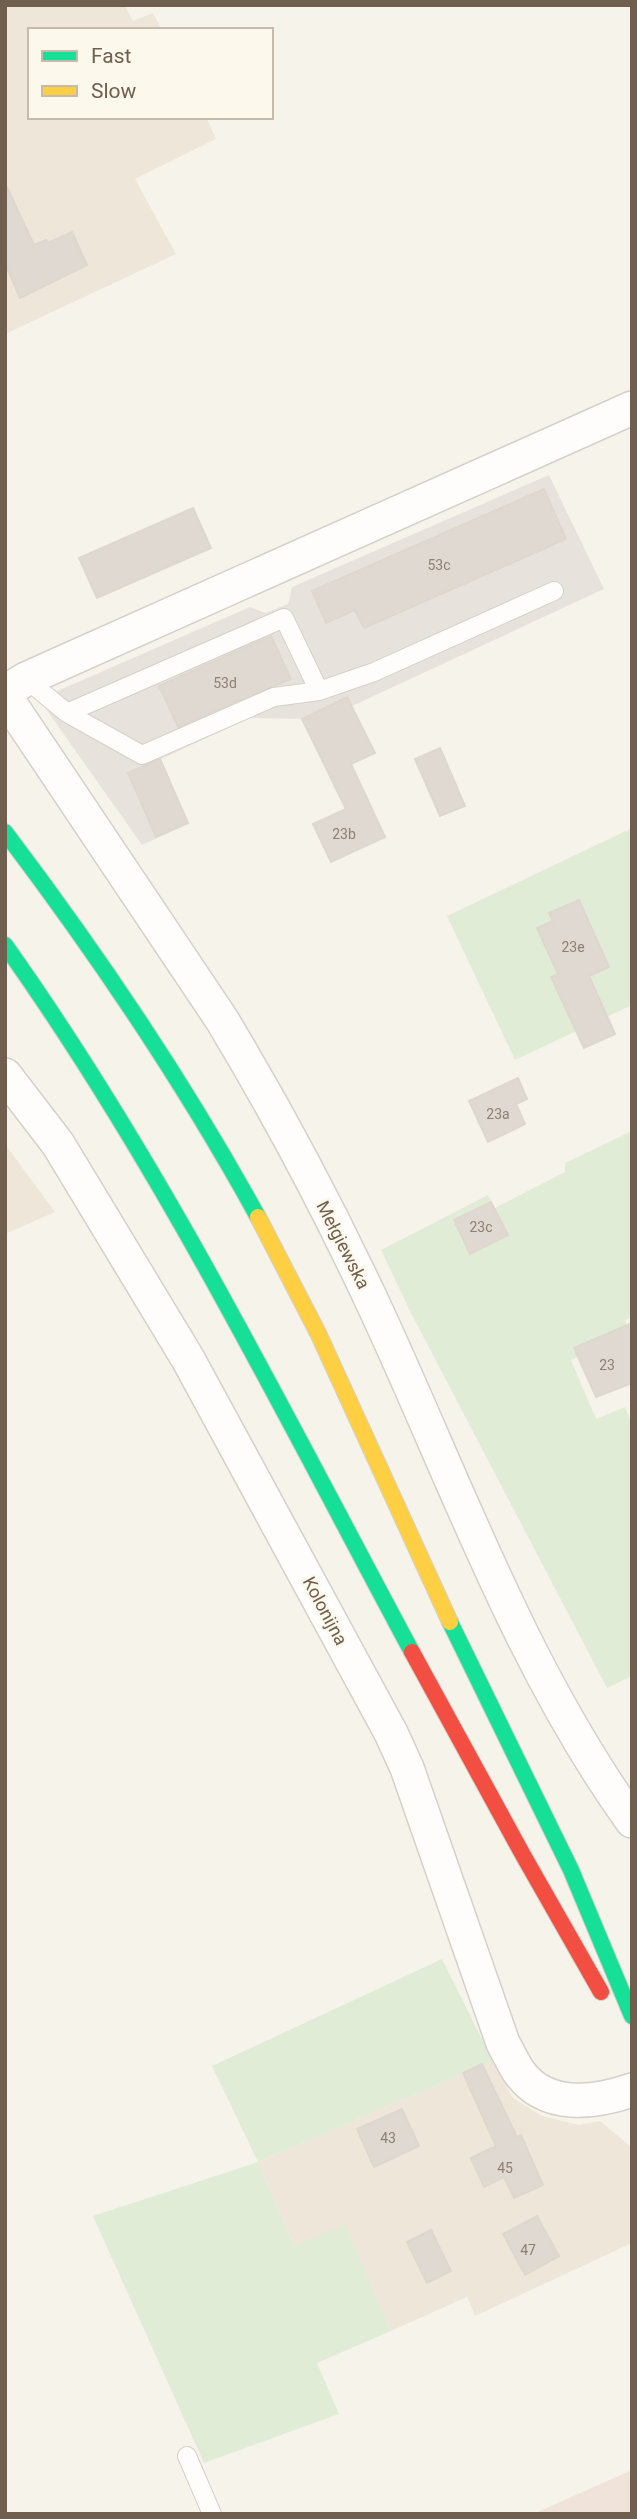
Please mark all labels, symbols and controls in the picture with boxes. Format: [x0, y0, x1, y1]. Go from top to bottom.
legend [28, 28, 273, 119]
text: Fast [91, 44, 132, 68]
text: Slow [91, 79, 137, 103]
house number: 53c [427, 557, 451, 573]
house number: 53d [213, 675, 237, 691]
house number: 23b [332, 826, 356, 842]
house number: 23e [561, 939, 585, 955]
house number: 23a [486, 1106, 510, 1122]
street label: Mełgiewska [312, 1197, 375, 1292]
house number: 23c [469, 1219, 493, 1235]
house number: 23 [599, 1357, 615, 1373]
street label: Kolonijna [299, 1573, 352, 1649]
house number: 43 [380, 2130, 396, 2146]
house number: 45 [497, 2160, 513, 2176]
house number: 47 [520, 2242, 536, 2258]

